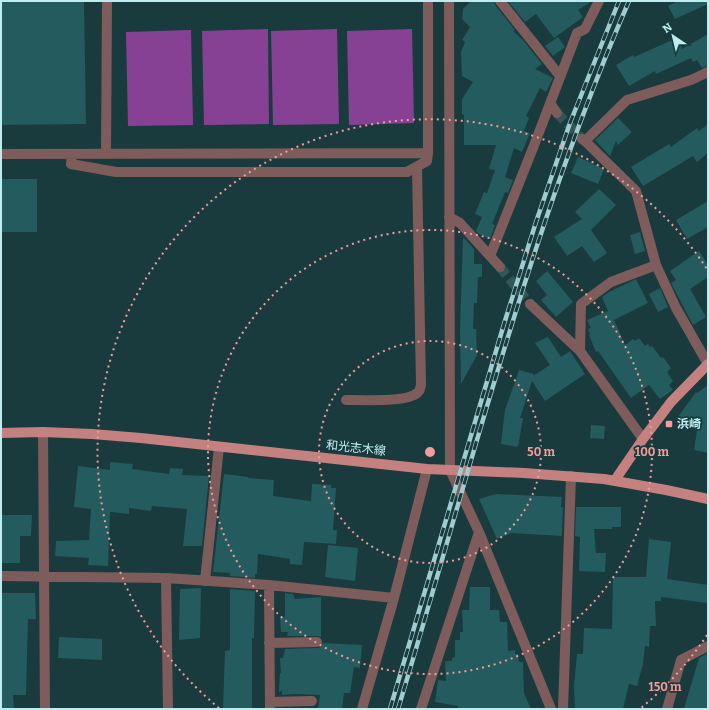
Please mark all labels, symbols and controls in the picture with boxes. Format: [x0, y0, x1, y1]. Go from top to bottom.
north arrow [653, 16, 693, 56]
text: N [660, 20, 675, 36]
place label: 浜崎 [677, 417, 701, 431]
marker: 浜崎 [664, 419, 674, 429]
street label: 和光志木線 [325, 438, 387, 458]
centre of rings [423, 445, 437, 459]
text: 50 m [527, 445, 555, 459]
text: 100 m [635, 445, 670, 459]
text: 150 m [649, 680, 682, 694]

